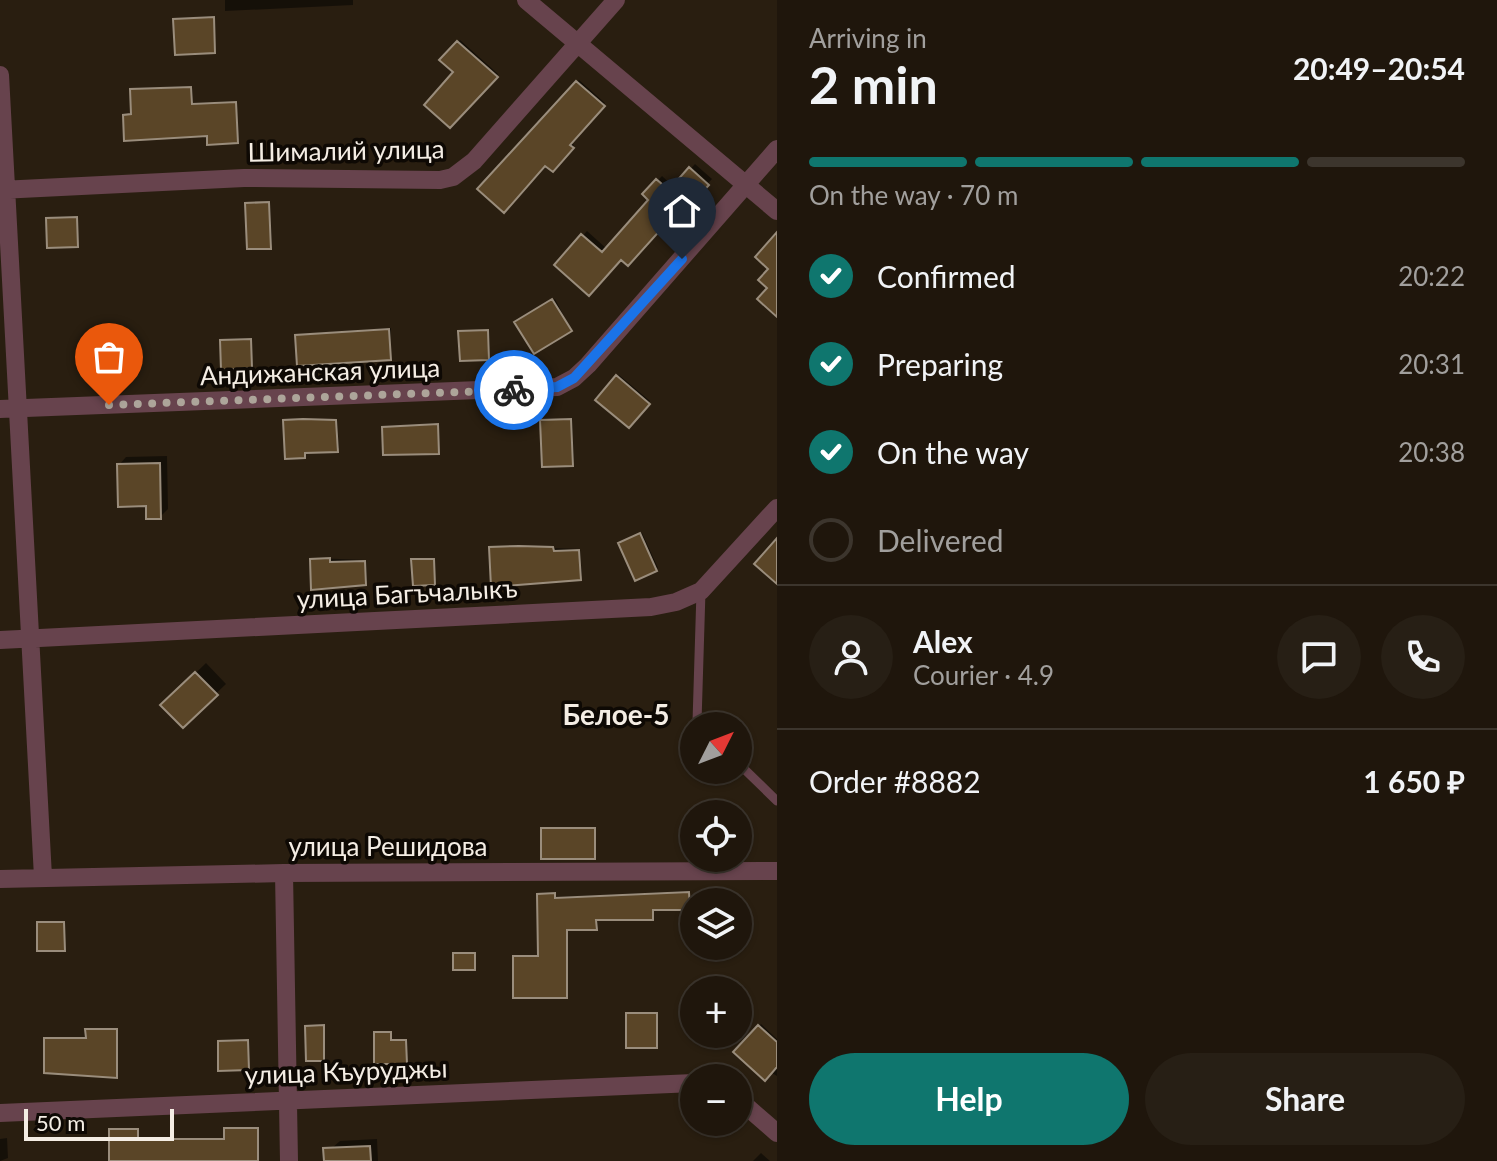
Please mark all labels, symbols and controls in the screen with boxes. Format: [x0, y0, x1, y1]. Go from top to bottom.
text: Arriving in [809, 22, 927, 54]
text: 20:49–20:54 [1293, 50, 1465, 86]
text: 2 min [809, 53, 938, 115]
street label: Шималий улица [247, 132, 445, 168]
pin [648, 177, 716, 259]
text: On the way · 70 m [809, 179, 1018, 211]
icon: home [660, 189, 704, 233]
icon: check [809, 254, 853, 298]
text: Confirmed [877, 258, 1016, 294]
text: 20:22 [1398, 260, 1465, 292]
pin [75, 323, 143, 405]
icon: bag [87, 335, 131, 379]
icon: check [809, 342, 853, 386]
text: Preparing [877, 346, 1003, 382]
text: 20:31 [1398, 348, 1465, 380]
courier [474, 350, 554, 430]
street label: Андижанская улица [199, 351, 441, 391]
icon: bike [492, 368, 536, 412]
icon: check [809, 430, 853, 474]
text: On the way [877, 434, 1029, 470]
text: 20:38 [1398, 436, 1465, 468]
text: Delivered [877, 522, 1004, 558]
street label: улица Багъчалыкъ [296, 571, 518, 615]
button: person [809, 615, 893, 699]
button: chat [1277, 615, 1361, 699]
button: phone [1381, 615, 1465, 699]
text: Alex [913, 623, 973, 659]
text: Courier · 4.9 [913, 659, 1054, 691]
district label: Белое-5 [562, 697, 670, 731]
north arrow [680, 712, 752, 784]
map controls [680, 712, 752, 1136]
text: Order #8882 [809, 763, 981, 799]
text: 1 650 ₽ [1363, 763, 1465, 799]
button: locate [680, 800, 752, 872]
street label: улица Решидова [288, 830, 488, 862]
button: layers [680, 888, 752, 960]
button: + [680, 976, 752, 1048]
street label: улица Къуруджы [244, 1051, 448, 1091]
button: Help [809, 1053, 1129, 1145]
button: Share [1145, 1053, 1465, 1145]
button: − [680, 1064, 752, 1136]
scale bar [24, 1105, 174, 1141]
text: 50 m [36, 1109, 85, 1136]

